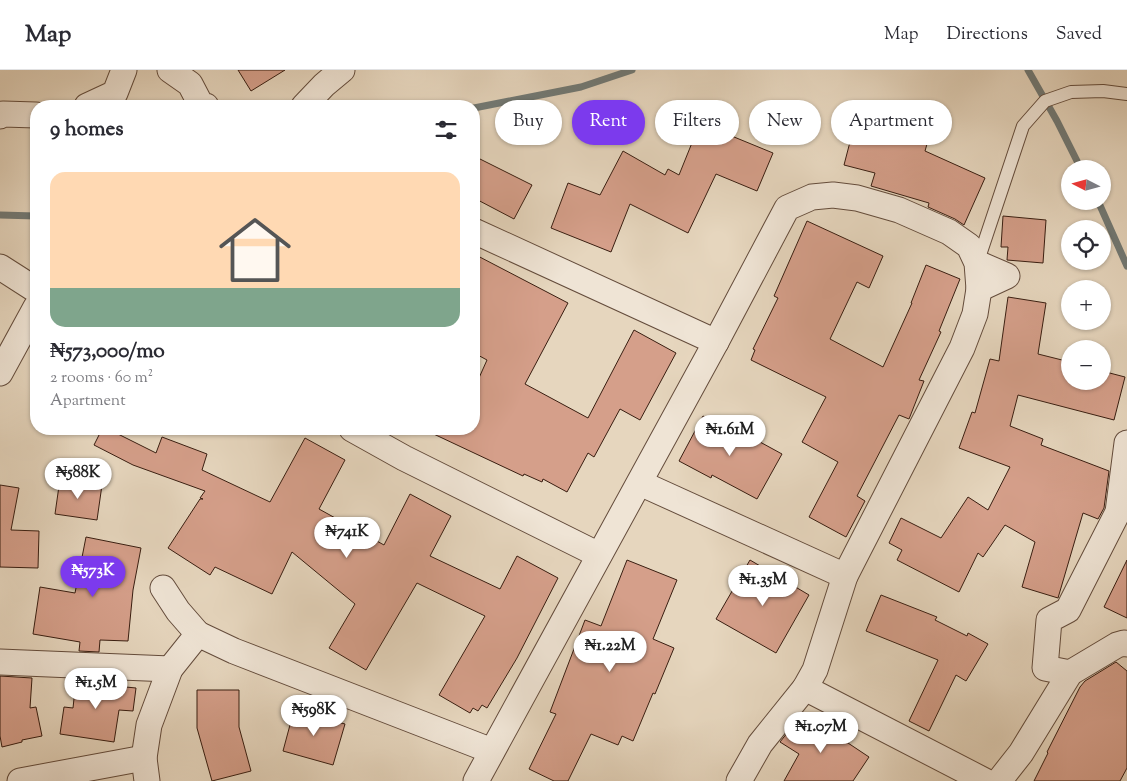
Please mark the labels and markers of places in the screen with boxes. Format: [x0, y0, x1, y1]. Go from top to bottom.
pin: ₦1.61M [689, 414, 771, 457]
pin: ₦588K [43, 458, 113, 500]
pin: ₦741K [312, 516, 382, 559]
pin: ₦573K [58, 556, 128, 598]
pin: ₦1.35M [722, 564, 804, 607]
pin: ₦1.22M [569, 630, 651, 673]
pin: ₦1.5M [61, 668, 131, 710]
pin: ₦598K [279, 694, 349, 737]
pin: ₦1.07M [780, 712, 862, 754]

